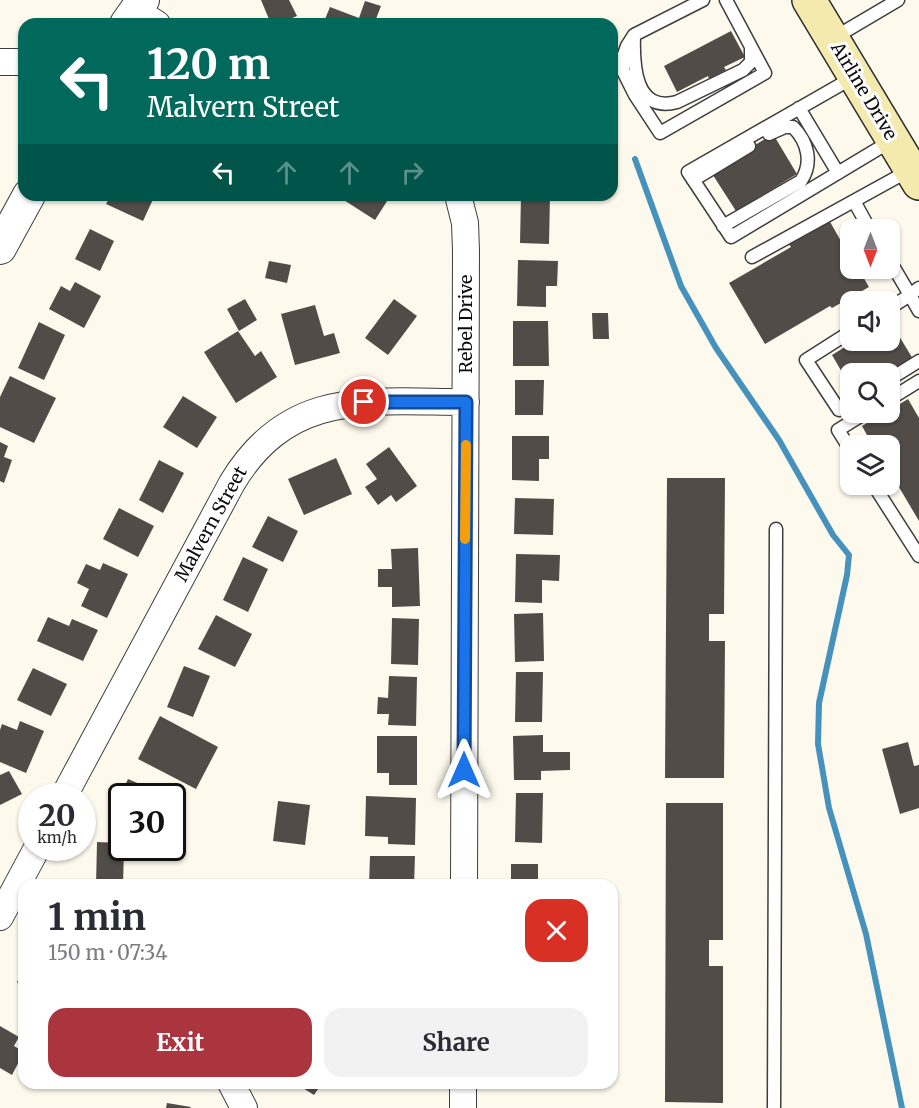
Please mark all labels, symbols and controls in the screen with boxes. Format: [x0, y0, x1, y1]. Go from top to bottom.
street label: Airline Drive [826, 37, 903, 144]
text: 120 m [147, 38, 270, 90]
icon: left [48, 42, 126, 120]
text: Malvern Street [147, 90, 339, 124]
icon: left [207, 156, 240, 189]
icon: ahead [270, 156, 303, 189]
icon: ahead [333, 156, 366, 189]
icon: right [396, 156, 429, 189]
north arrow [840, 219, 900, 279]
map controls [840, 219, 900, 495]
street label: Rebel Drive [454, 275, 477, 373]
button: sound [840, 291, 900, 351]
button: search [840, 363, 900, 423]
pin [338, 376, 389, 427]
icon: arrive [347, 385, 380, 418]
button: layers [840, 435, 900, 495]
street label: Malvern Street [169, 462, 252, 585]
position arrow [432, 738, 496, 802]
speed limit sign: 30 [108, 783, 186, 861]
text: 20 [38, 796, 76, 834]
text: km/h [37, 828, 77, 847]
text: 1 min [48, 895, 146, 940]
button: close [525, 899, 588, 962]
text: 150 m · 07:34 [48, 940, 168, 965]
button: Exit [48, 1008, 312, 1077]
button: Share [324, 1008, 588, 1077]

